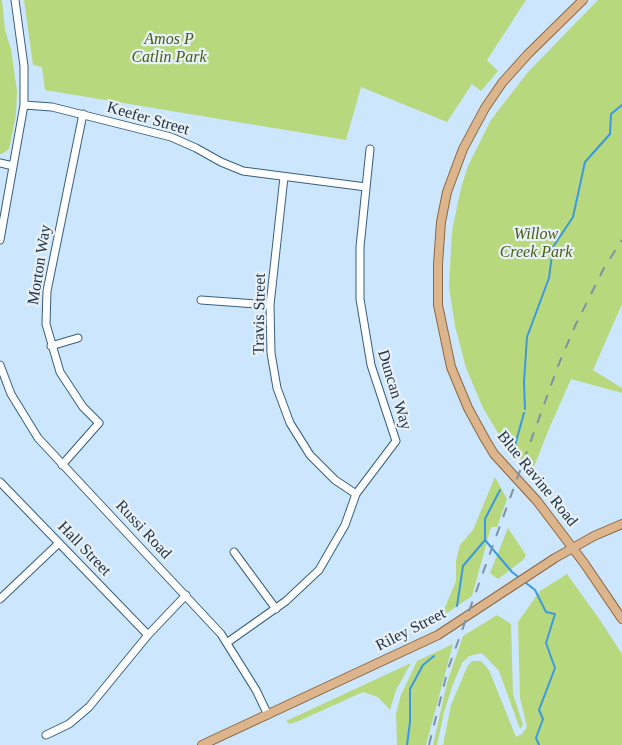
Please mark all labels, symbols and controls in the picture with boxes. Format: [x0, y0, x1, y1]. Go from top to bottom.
park label: Amos P Catlin Park [131, 30, 207, 68]
street label: Keefer Street [105, 98, 191, 140]
street label: Morton Way [24, 224, 56, 306]
park label: Willow Creek Park [500, 225, 572, 263]
street label: Travis Street [250, 273, 270, 355]
street label: Duncan Way [373, 348, 415, 432]
street label: Blue Ravine Road [493, 427, 581, 531]
street label: Russi Road [111, 497, 175, 563]
street label: Hall Street [53, 518, 115, 580]
street label: Riley Street [373, 604, 449, 656]

